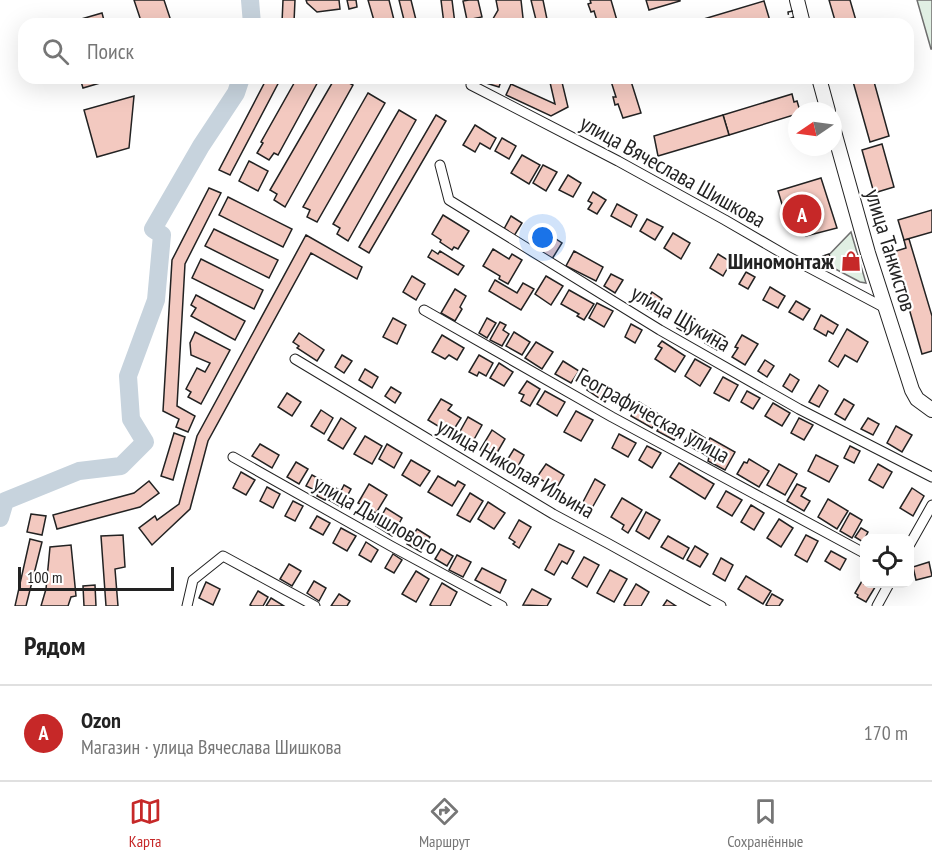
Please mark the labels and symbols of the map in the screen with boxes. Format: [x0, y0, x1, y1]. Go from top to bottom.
north arrow [788, 102, 842, 156]
street label: улица Вячеслава Шишкова [575, 108, 771, 234]
street label: улица Танкистов [859, 185, 923, 315]
pin: A [782, 192, 822, 236]
your location [528, 223, 557, 252]
place label: Шиномонтаж [728, 247, 834, 275]
shop icon: Шиномонтаж [839, 249, 863, 273]
street label: улица Щукина [626, 278, 736, 358]
street label: Географическая улица [571, 361, 735, 469]
street label: улица Николая Ильина [432, 412, 600, 524]
street label: улица Дышлового [309, 469, 443, 561]
scale bar [18, 564, 174, 592]

